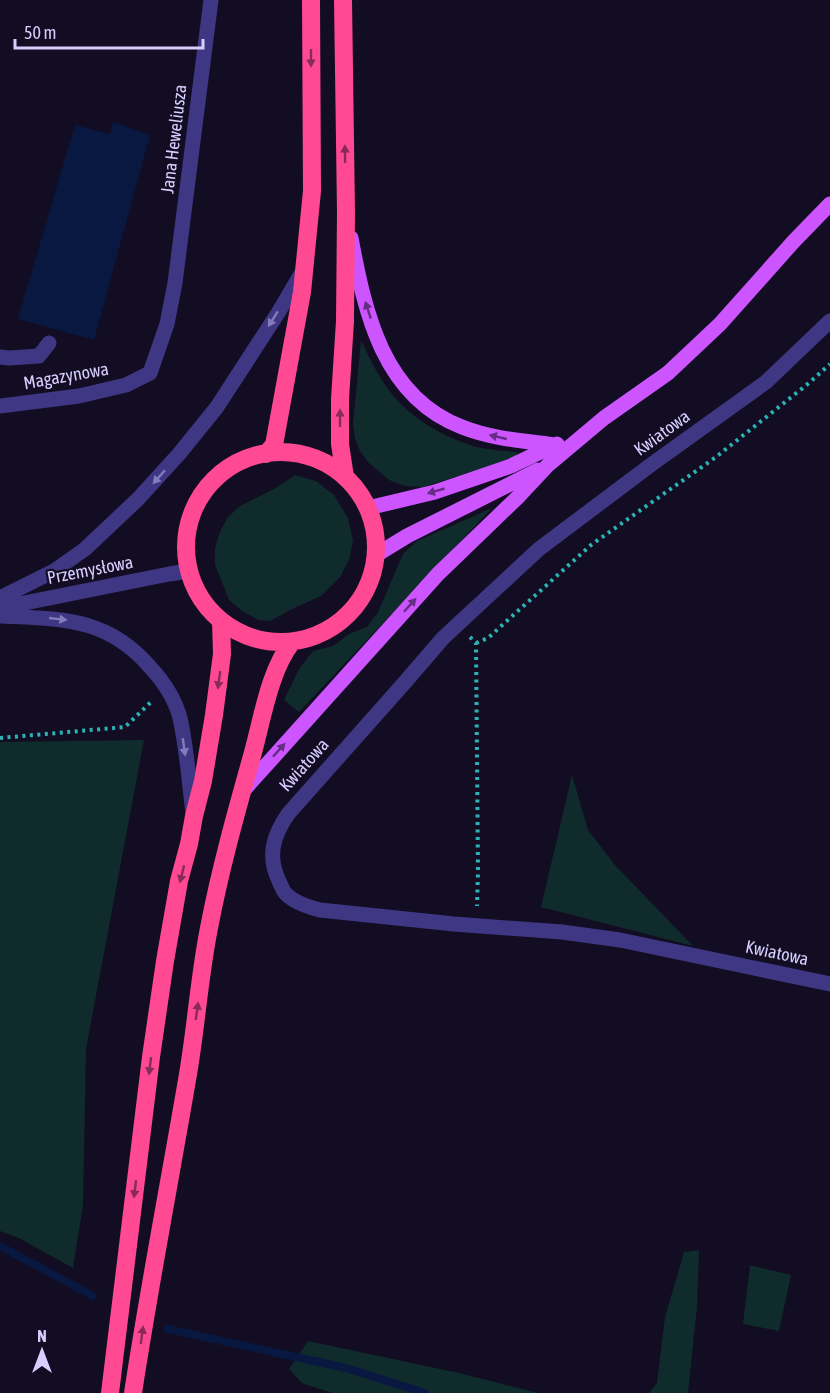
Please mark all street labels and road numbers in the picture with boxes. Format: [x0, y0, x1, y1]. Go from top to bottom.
street label: Jana Heweliusza [156, 83, 191, 195]
street label: Magazynowa [22, 358, 110, 393]
street label: Kwiatowa [630, 405, 694, 460]
street label: Przemysłowa [45, 551, 135, 588]
street label: Kwiatowa [274, 734, 333, 795]
street label: Kwiatowa [744, 936, 810, 969]

